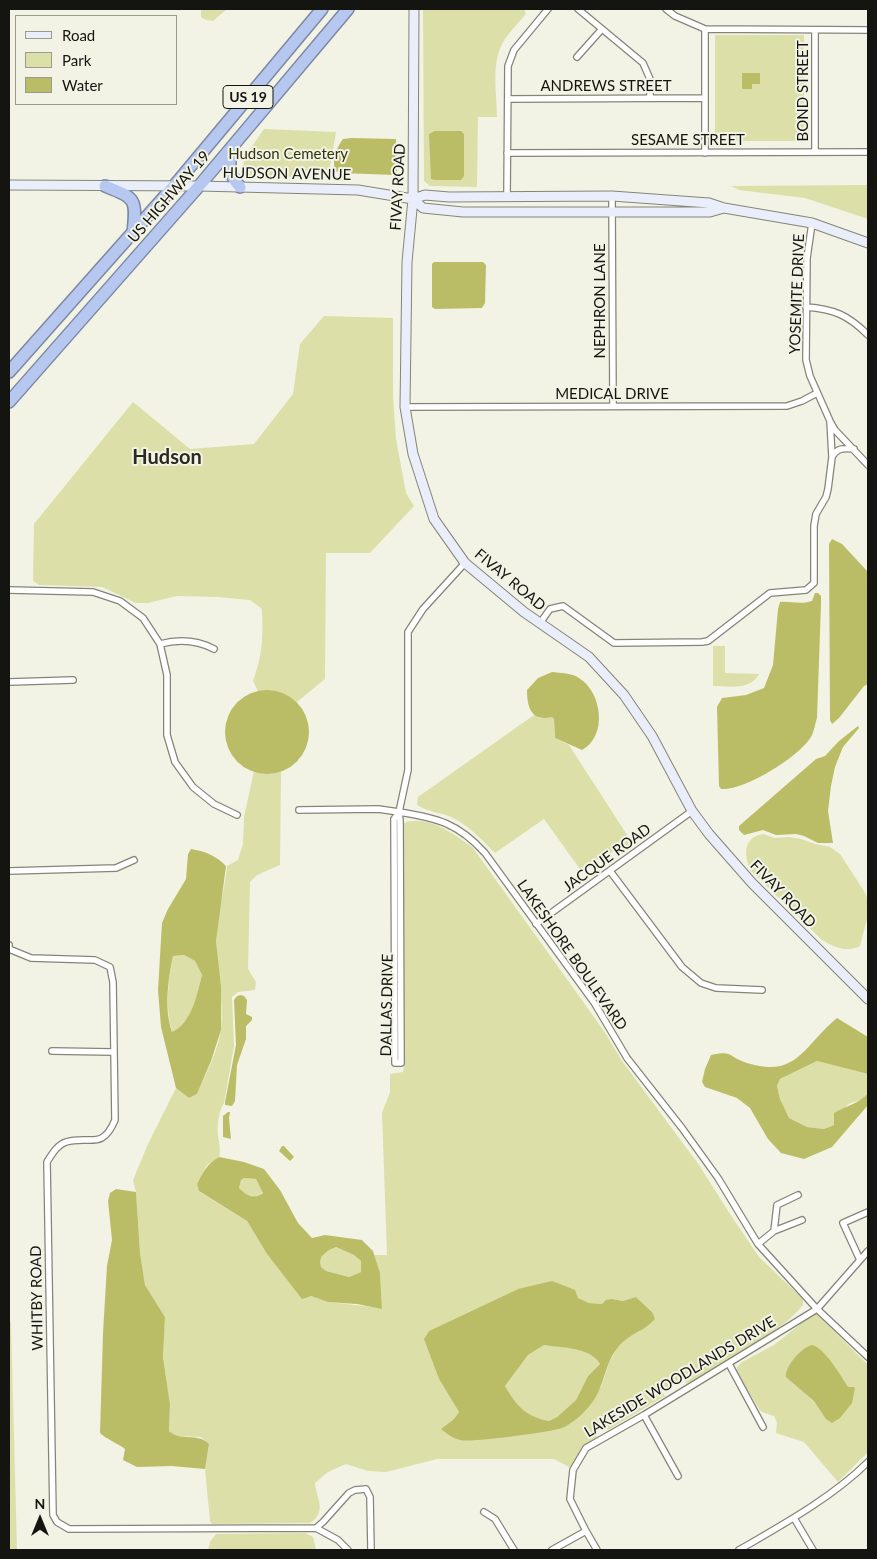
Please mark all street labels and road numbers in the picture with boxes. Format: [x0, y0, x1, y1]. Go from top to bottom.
street label: BOND STREET [794, 41, 812, 141]
street label: ANDREWS STREET [540, 77, 672, 95]
road number: US 19 [223, 85, 273, 108]
street label: SESAME STREET [631, 131, 745, 149]
street label: FIVAY ROAD [387, 143, 409, 231]
street label: US HIGHWAY 19 [124, 147, 214, 247]
street label: HUDSON AVENUE [223, 164, 351, 184]
street label: YOSEMITE DRIVE [786, 233, 808, 355]
street label: NEPHRON LANE [591, 243, 609, 359]
street label: MEDICAL DRIVE [555, 385, 669, 403]
street label: FIVAY ROAD [471, 545, 549, 615]
street label: JACQUE ROAD [560, 820, 654, 896]
street label: FIVAY ROAD [746, 856, 820, 932]
street label: LAKESHORE BOULEVARD [513, 876, 631, 1034]
street label: DALLAS DRIVE [377, 954, 397, 1056]
street label: WHITBY ROAD [27, 1245, 47, 1351]
street label: LAKESIDE WOODLANDS DRIVE [581, 1313, 779, 1441]

